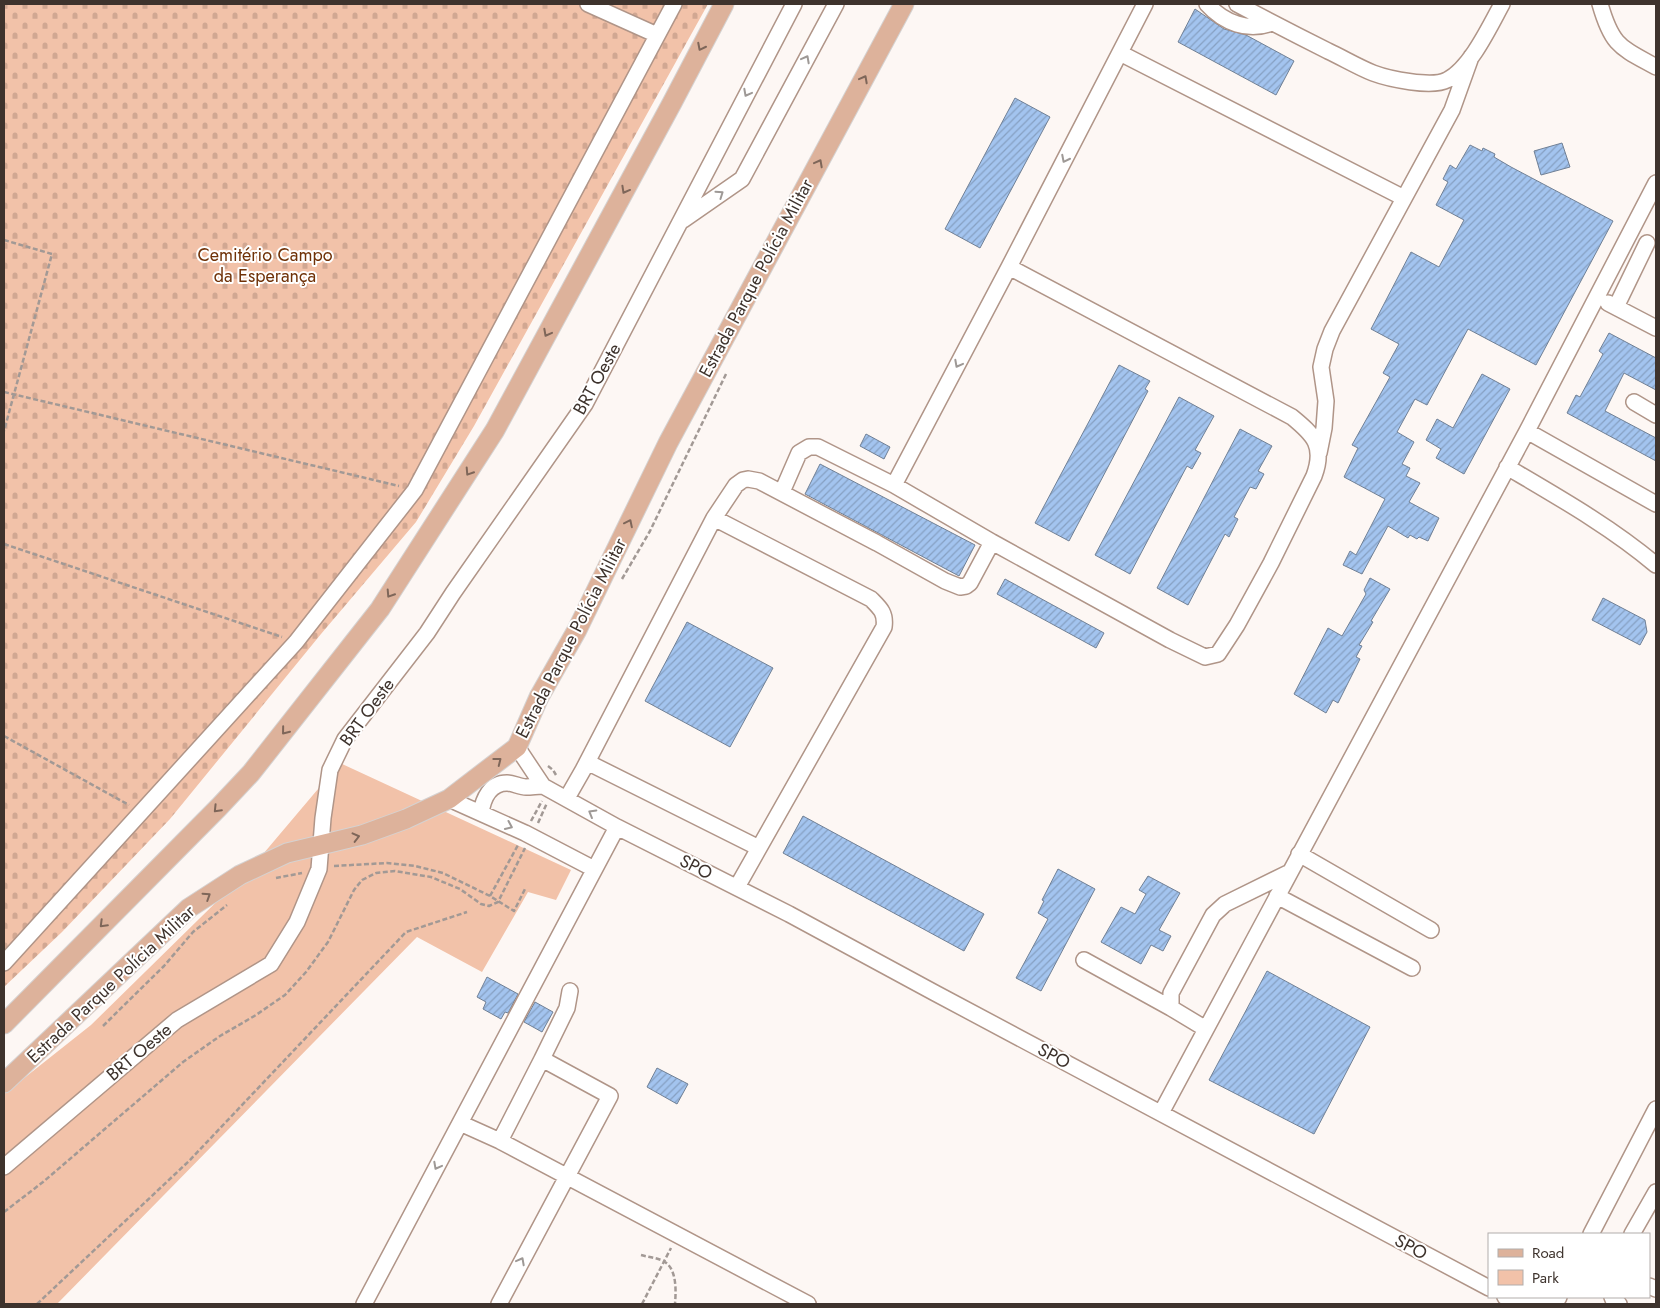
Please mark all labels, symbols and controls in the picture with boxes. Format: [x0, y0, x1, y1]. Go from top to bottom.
one-way arrow [697, 42, 707, 51]
one-way arrow [800, 56, 810, 65]
one-way arrow [858, 75, 868, 84]
one-way arrow [744, 88, 754, 97]
one-way arrow [1061, 154, 1071, 163]
one-way arrow [812, 159, 822, 168]
street label: Estrada Parque Polícia Militar [693, 173, 820, 382]
one-way arrow [621, 185, 631, 194]
one-way arrow [714, 191, 724, 200]
park label: Cemitério Campo da Esperança [197, 242, 333, 289]
one-way arrow [543, 328, 553, 337]
street label: BRT Oeste [567, 338, 627, 420]
one-way arrow [954, 359, 964, 368]
one-way arrow [466, 466, 475, 475]
one-way arrow [622, 519, 633, 528]
street label: Estrada Parque Polícia Militar [509, 533, 633, 743]
one-way arrow [387, 588, 397, 597]
street label: BRT Oeste [333, 673, 401, 751]
one-way arrow [282, 725, 290, 734]
one-way arrow [492, 759, 501, 767]
one-way arrow [214, 803, 223, 812]
one-way arrow [588, 809, 597, 819]
one-way arrow [504, 820, 513, 831]
one-way arrow [351, 832, 360, 842]
street label: SPO [675, 848, 717, 886]
one-way arrow [201, 893, 210, 903]
street label: Estrada Parque Polícia Militar [21, 898, 201, 1069]
one-way arrow [100, 918, 109, 927]
street label: BRT Oeste [101, 1017, 177, 1087]
street label: SPO [1033, 1037, 1075, 1075]
one-way arrow [433, 1161, 443, 1170]
street label: SPO [1390, 1228, 1432, 1266]
legend [1488, 1233, 1650, 1298]
text: Road [1532, 1242, 1564, 1264]
one-way arrow [515, 1257, 525, 1266]
text: Park [1532, 1267, 1559, 1289]

